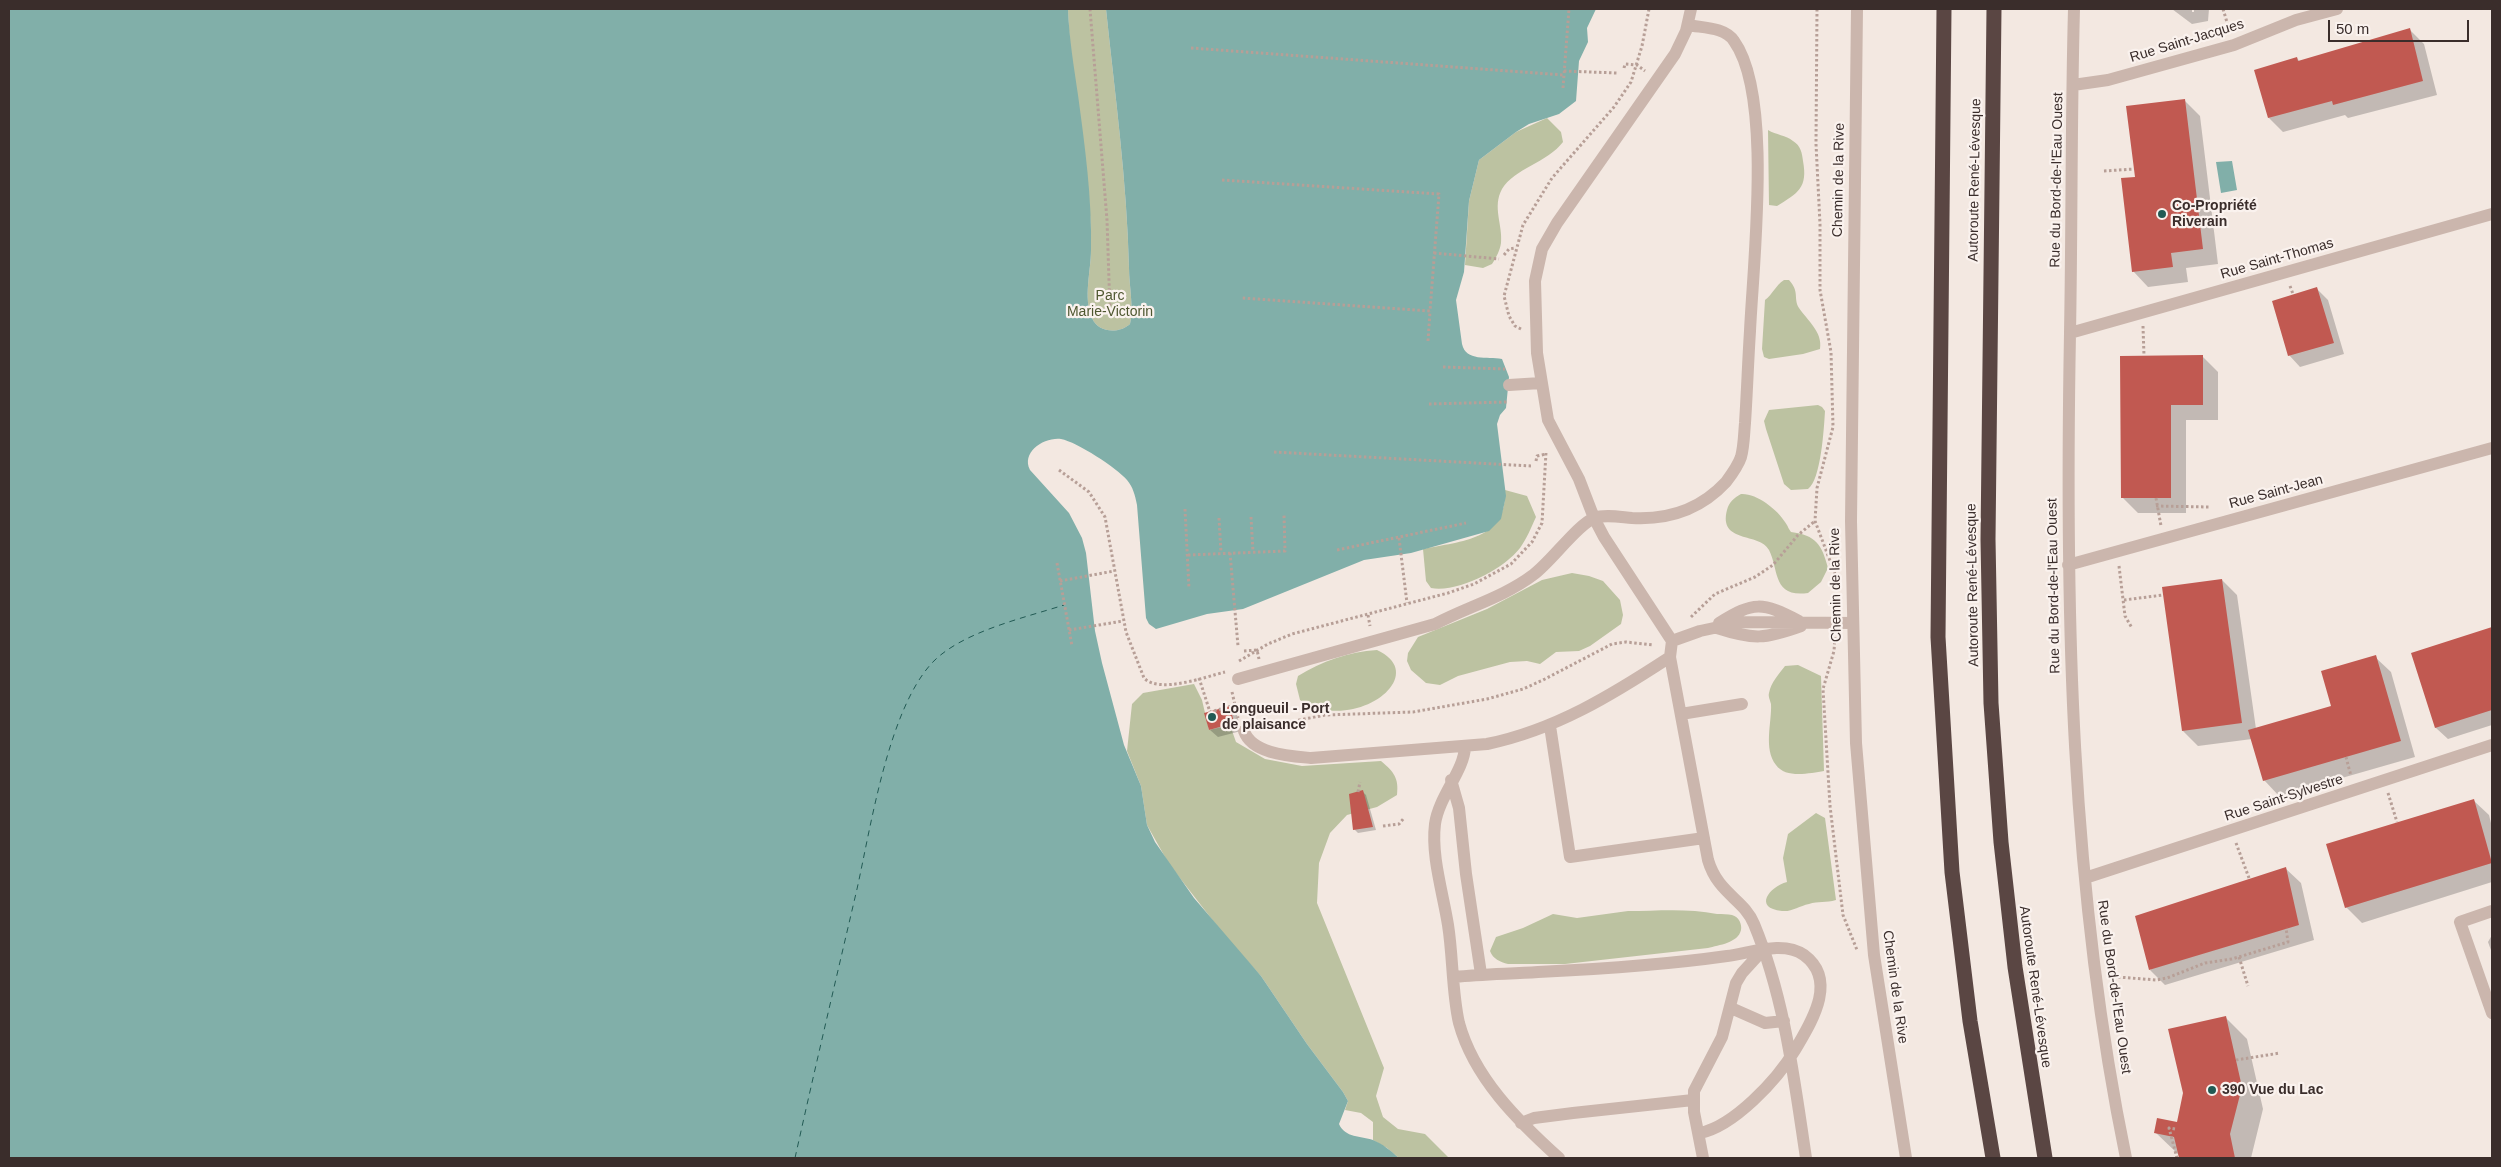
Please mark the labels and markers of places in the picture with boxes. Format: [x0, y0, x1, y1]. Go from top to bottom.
place label: Co-Propriété Riverain [2172, 198, 2257, 230]
marker: Co-Propriété Riverain [2156, 208, 2168, 220]
place label: Longueuil - Port de plaisance [1222, 701, 1329, 734]
marker: Longueuil - Port de plaisance [1206, 711, 1218, 723]
place label: 390 Vue du Lac [2222, 1082, 2323, 1098]
marker: 390 Vue du Lac [2206, 1084, 2218, 1096]

